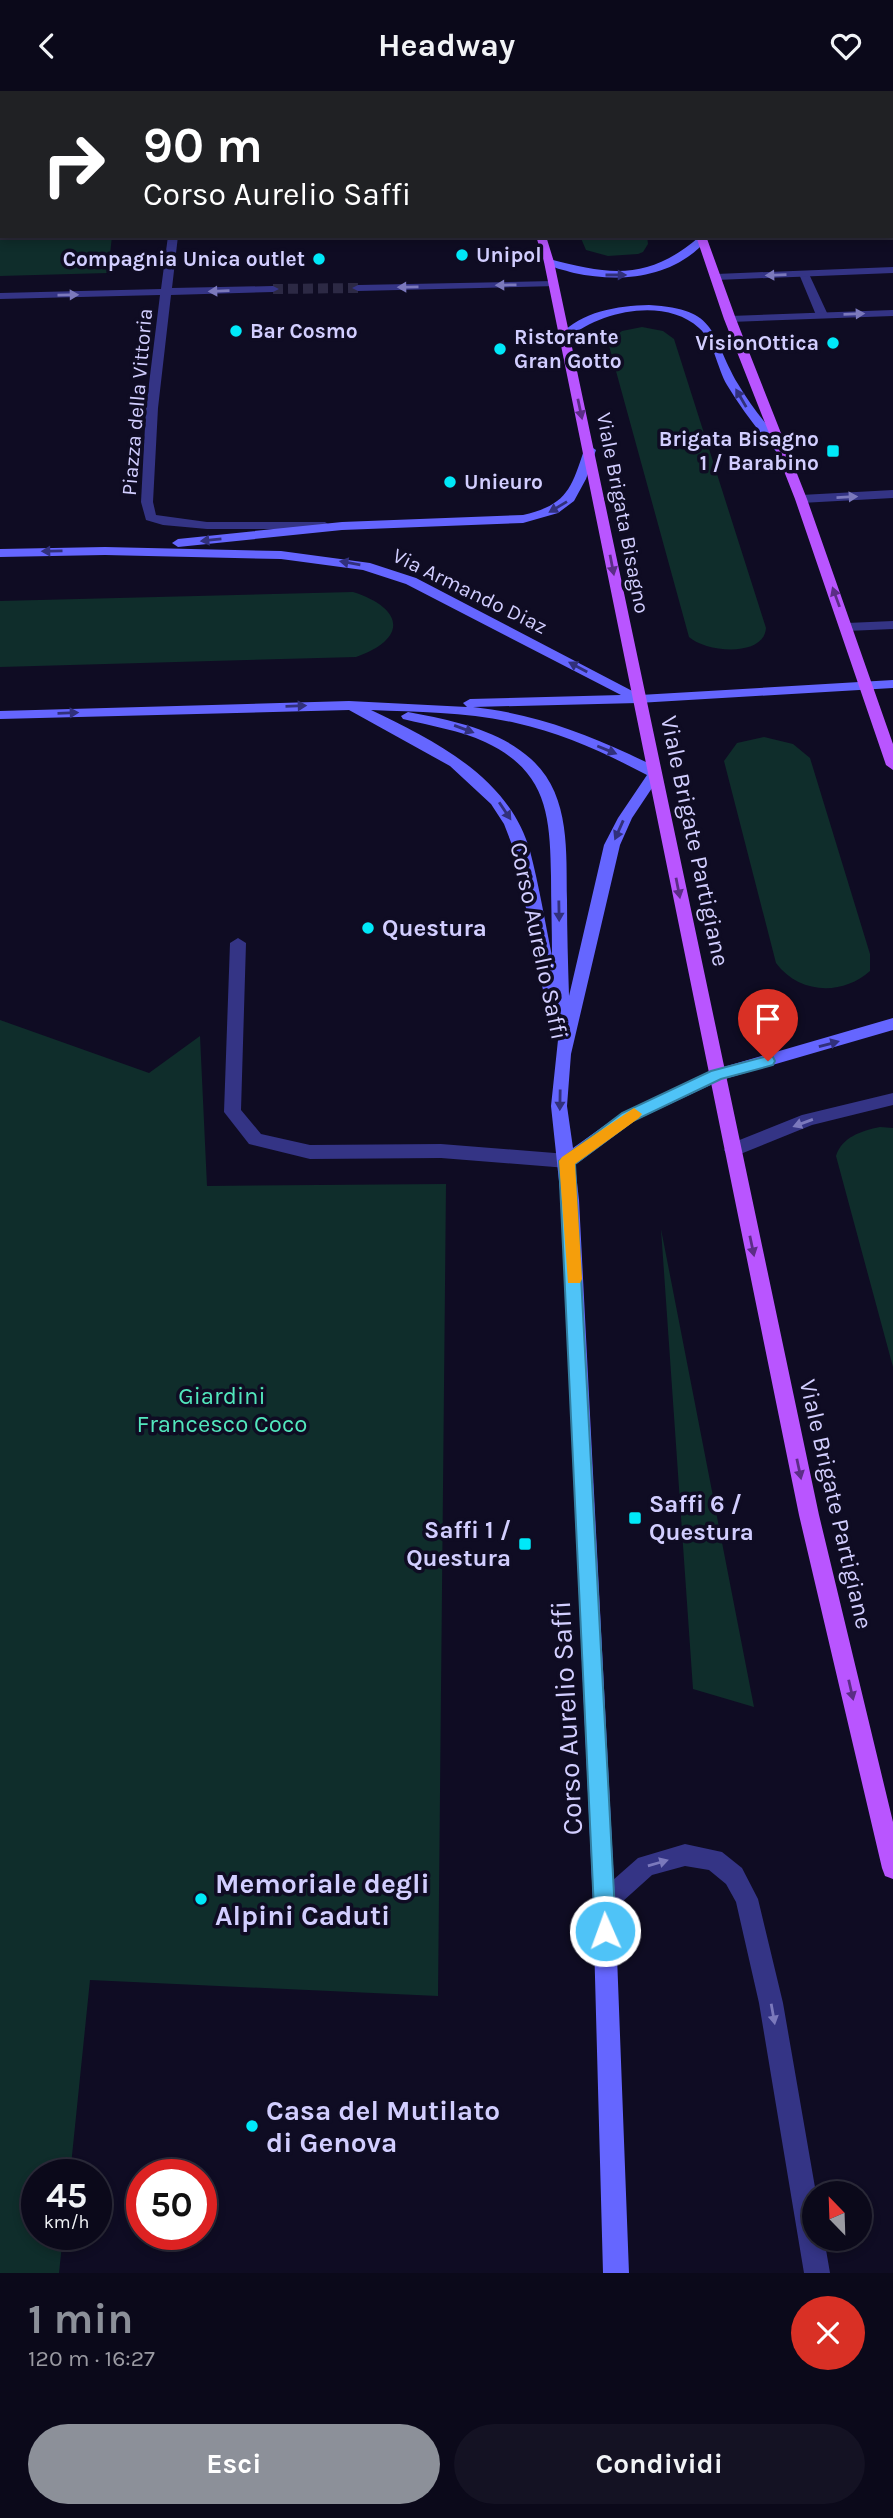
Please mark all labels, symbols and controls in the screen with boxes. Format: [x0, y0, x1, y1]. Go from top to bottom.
icon: back [28, 27, 66, 65]
text: Headway [378, 27, 515, 64]
icon: heart [827, 27, 865, 65]
text: 90 m [143, 117, 263, 174]
icon: right [28, 119, 119, 210]
text: Corso Aurelio Saffi [143, 176, 411, 213]
place label: Unipol [476, 243, 542, 267]
place label: Compagnia Unica outlet [63, 247, 305, 271]
marker: Unipol [454, 247, 470, 263]
marker: Compagnia Unica outlet [311, 251, 327, 267]
one-way arrow [605, 269, 627, 281]
one-way arrow [765, 269, 787, 281]
one-way arrow [495, 279, 517, 290]
one-way arrow [397, 281, 419, 293]
one-way arrow [208, 285, 230, 296]
one-way arrow [57, 289, 79, 300]
street label: Piazza della Vittoria [117, 307, 157, 497]
one-way arrow [843, 309, 865, 320]
place label: Bar Cosmo [250, 319, 358, 343]
marker: Bar Cosmo [228, 323, 244, 339]
place label: Ristorante Gran Gotto [514, 325, 622, 373]
place label: VisionOttica [695, 331, 819, 355]
marker: VisionOttica [825, 335, 841, 351]
marker: Ristorante Gran Gotto [492, 341, 508, 357]
one-way arrow [735, 389, 747, 408]
one-way arrow [575, 398, 586, 420]
street label: Viale Brigata Bisagno [592, 411, 654, 615]
place label: Brigata Bisagno 1 / Barabino [659, 427, 819, 475]
marker: Brigata Bisagno 1 / Barabino [825, 443, 841, 459]
place label: Unieuro [464, 470, 543, 494]
marker: Unieuro [442, 474, 458, 490]
one-way arrow [836, 491, 858, 502]
one-way arrow [548, 501, 567, 514]
one-way arrow [200, 535, 222, 546]
street label: Via Armando Diaz [389, 543, 551, 639]
one-way arrow [41, 545, 63, 557]
one-way arrow [607, 554, 618, 576]
one-way arrow [338, 557, 360, 568]
one-way arrow [830, 586, 841, 607]
one-way arrow [568, 662, 588, 673]
one-way arrow [285, 701, 307, 712]
one-way arrow [57, 707, 79, 718]
street label: Viale Brigate Partigiane [655, 713, 735, 969]
one-way arrow [453, 724, 474, 735]
one-way arrow [597, 745, 618, 756]
one-way arrow [498, 802, 512, 820]
one-way arrow [613, 820, 624, 841]
street label: Corso Aurelio Saffi [504, 840, 574, 1042]
one-way arrow [673, 877, 684, 899]
one-way arrow [553, 900, 565, 922]
place label: Questura [382, 914, 487, 942]
marker: Questura [360, 920, 376, 936]
pin [738, 989, 798, 1061]
icon: arrive [749, 1000, 787, 1038]
one-way arrow [818, 1038, 840, 1049]
one-way arrow [555, 1089, 566, 1111]
one-way arrow [793, 1118, 814, 1129]
one-way arrow [747, 1235, 758, 1257]
street label: Viale Brigate Partigiane [794, 1377, 878, 1631]
park label: Giardini Francesco Coco [137, 1382, 307, 1438]
one-way arrow [794, 1458, 805, 1480]
place label: Saffi 6 / Questura [649, 1490, 754, 1546]
marker: Saffi 6 / Questura [627, 1510, 643, 1526]
place label: Saffi 1 / Questura [406, 1516, 511, 1572]
marker: Saffi 1 / Questura [517, 1536, 533, 1552]
street label: Corso Aurelio Saffi [544, 1600, 589, 1836]
one-way arrow [846, 1679, 857, 1701]
one-way arrow [648, 1857, 669, 1867]
place label: Memoriale degli Alpini Caduti [215, 1867, 430, 1932]
marker: Memoriale degli Alpini Caduti [193, 1891, 209, 1907]
position arrow [568, 1894, 642, 1968]
one-way arrow [768, 2003, 779, 2025]
place label: Casa del Mutilato di Genova [266, 2094, 500, 2159]
marker: Casa del Mutilato di Genova [244, 2118, 260, 2134]
speed limit sign: 50 [126, 2159, 217, 2250]
text: 45 [46, 2175, 87, 2216]
north arrow [802, 2181, 872, 2251]
map controls [802, 2181, 872, 2251]
text: km/h [44, 2211, 89, 2233]
text: 1 min [28, 2294, 133, 2344]
button: close [791, 2296, 865, 2370]
text: 120 m · 16:27 [28, 2345, 155, 2372]
button: Esci [28, 2424, 440, 2504]
button: Condividi [454, 2424, 865, 2504]

